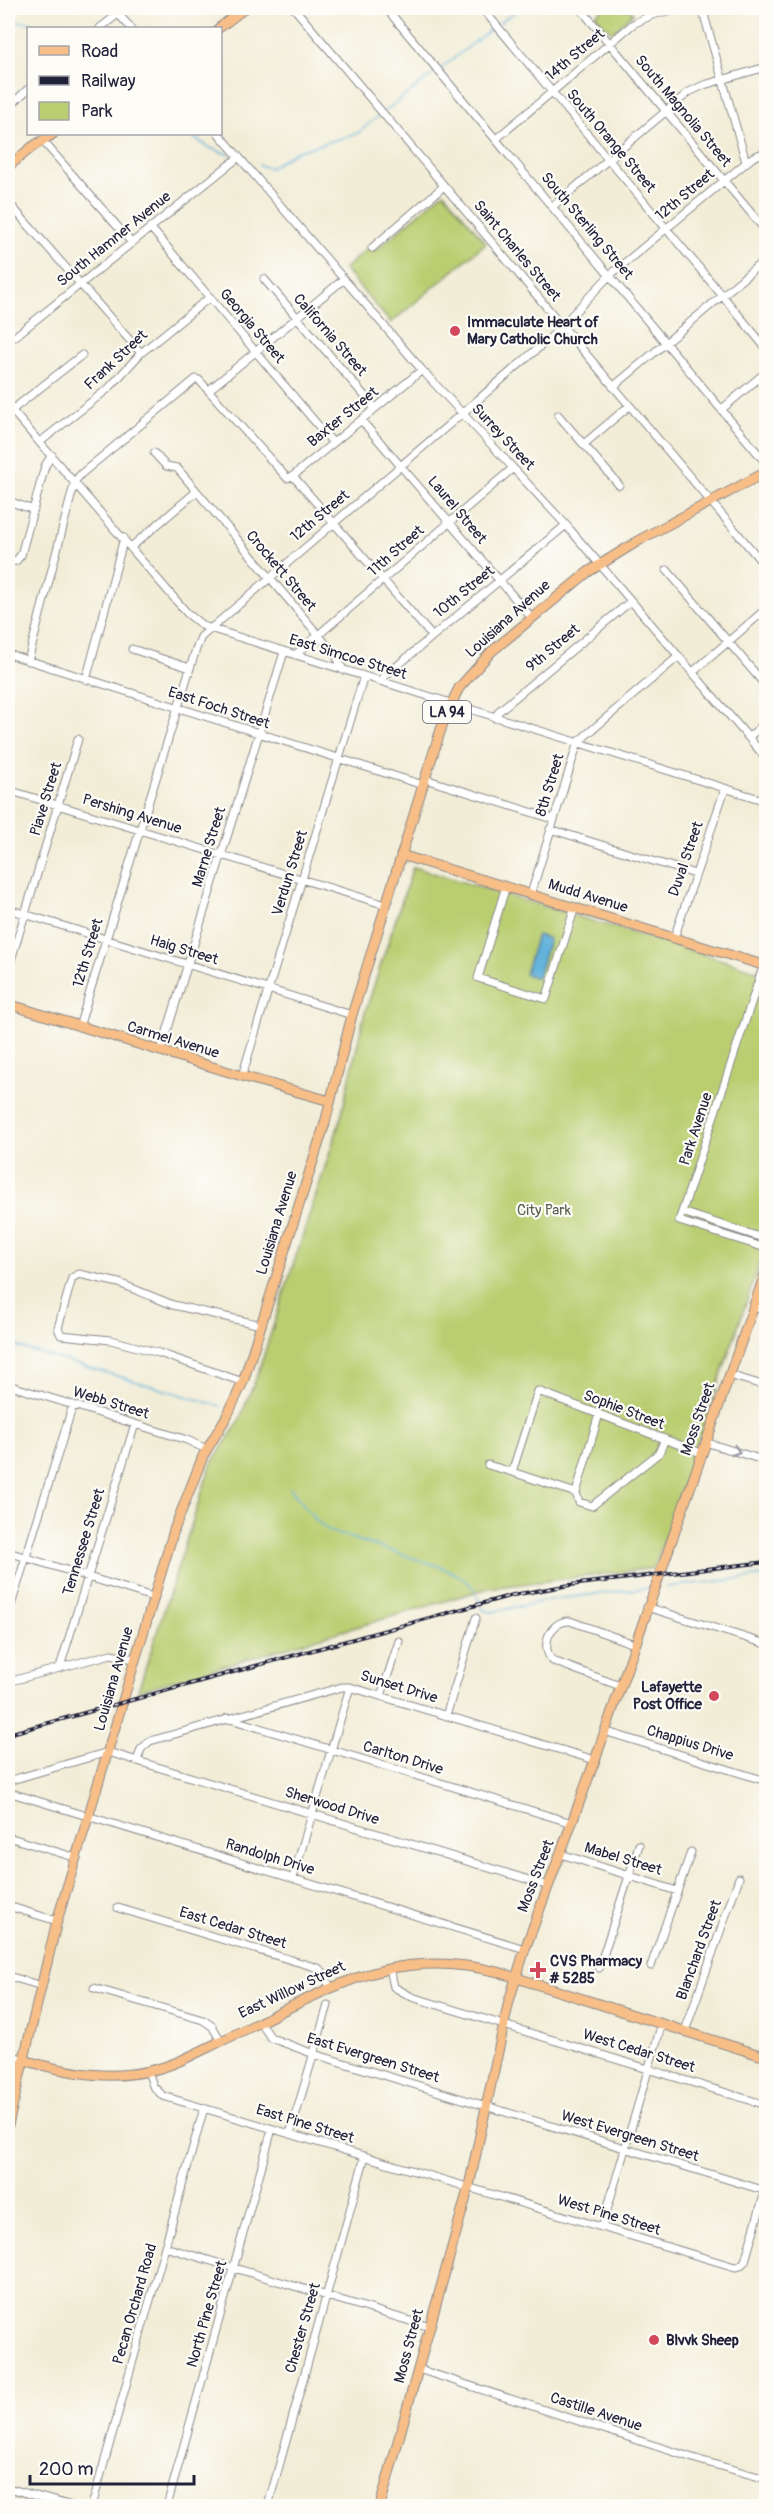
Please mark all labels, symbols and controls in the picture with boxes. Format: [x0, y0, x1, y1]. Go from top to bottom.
street label: 14th Street [541, 24, 609, 85]
legend [27, 27, 222, 135]
text: Road [81, 40, 118, 63]
street label: South Magnolia Street [631, 51, 736, 171]
text: Railway [81, 70, 136, 93]
street label: South Orange Street [562, 85, 660, 197]
text: Park [81, 100, 113, 123]
street label: 12th Street [652, 164, 719, 225]
street label: South Sterling Street [537, 168, 638, 284]
street label: South Hamner Avenue [53, 187, 175, 291]
street label: Saint Charles Street [469, 197, 565, 306]
street label: Georgia Street [215, 285, 289, 368]
street label: California Street [289, 290, 372, 381]
place label: Immaculate Heart of Mary Catholic Church [467, 313, 600, 349]
marker: Immaculate Heart of Mary Catholic Church [448, 324, 462, 338]
street label: Frank Street [80, 325, 152, 394]
street label: Baxter Street [304, 382, 383, 451]
street label: Surrey Street [467, 400, 539, 475]
street label: Laurel Street [423, 472, 491, 548]
street label: 12th Street [287, 485, 354, 546]
street label: 11th Street [364, 521, 429, 581]
street label: Crockett Street [242, 527, 321, 616]
street label: 10th Street [430, 561, 499, 622]
street label: Louisiana Avenue [462, 576, 555, 662]
street label: 9th Street [522, 619, 585, 676]
street label: East Simcoe Street [287, 630, 410, 684]
street label: East Foch Street [166, 683, 273, 734]
road number: LA 94 [423, 701, 471, 723]
street label: 8th Street [531, 750, 569, 819]
street label: Piave Street [26, 759, 66, 838]
street label: Pershing Avenue [80, 790, 185, 838]
street label: Marne Street [188, 804, 230, 889]
street label: Duval Street [664, 818, 708, 899]
street label: Verdun Street [268, 827, 312, 918]
street label: Mudd Avenue [546, 875, 631, 917]
street label: 12th Street [68, 915, 108, 990]
street label: Haig Street [147, 931, 221, 970]
street label: Carmel Avenue [125, 1017, 222, 1063]
street label: Park Avenue [675, 1090, 717, 1168]
street label: Louisiana Avenue [252, 1168, 302, 1277]
park label: City Park [517, 1201, 572, 1220]
street label: Moss Street [677, 1379, 720, 1458]
street label: Webb Street [71, 1382, 152, 1424]
street label: Sophie Street [581, 1386, 668, 1434]
one-way arrow [730, 1444, 741, 1456]
street label: Tennessee Street [59, 1485, 110, 1598]
street label: Louisiana Avenue [90, 1624, 138, 1733]
street label: Sunset Drive [358, 1666, 441, 1708]
place label: Lafayette Post Office [633, 1678, 703, 1714]
marker: Lafayette Post Office [707, 1689, 721, 1703]
street label: Chappius Drive [644, 1721, 736, 1765]
street label: Carlton Drive [361, 1737, 446, 1779]
street label: Sherwood Drive [283, 1783, 382, 1830]
street label: Randolph Drive [223, 1834, 317, 1880]
street label: Moss Street [513, 1836, 559, 1915]
street label: Mabel Street [582, 1838, 665, 1880]
street label: Blanchard Street [672, 1896, 726, 2003]
street label: East Cedar Street [177, 1903, 290, 1954]
place label: CVS Pharmacy # 5285 [549, 1952, 643, 1988]
street label: East Willow Street [236, 1957, 349, 2023]
marker: CVS Pharmacy # 5285 [531, 1963, 545, 1977]
street label: West Cedar Street [581, 2025, 698, 2077]
street label: East Evergreen Street [304, 2029, 442, 2087]
street label: East Pine Street [254, 2100, 357, 2148]
street label: West Evergreen Street [559, 2106, 702, 2166]
street label: West Pine Street [555, 2190, 664, 2240]
street label: Pecan Orchard Road [109, 2241, 161, 2367]
street label: North Pine Street [183, 2257, 232, 2370]
street label: Chester Street [281, 2280, 325, 2375]
street label: Moss Street [390, 2306, 428, 2385]
place label: Blvvk Sheep [666, 2331, 739, 2350]
marker: Blvvk Sheep [647, 2333, 661, 2347]
street label: Castille Avenue [548, 2388, 645, 2436]
scale bar [30, 2448, 194, 2486]
text: 200 m [39, 2458, 94, 2481]

